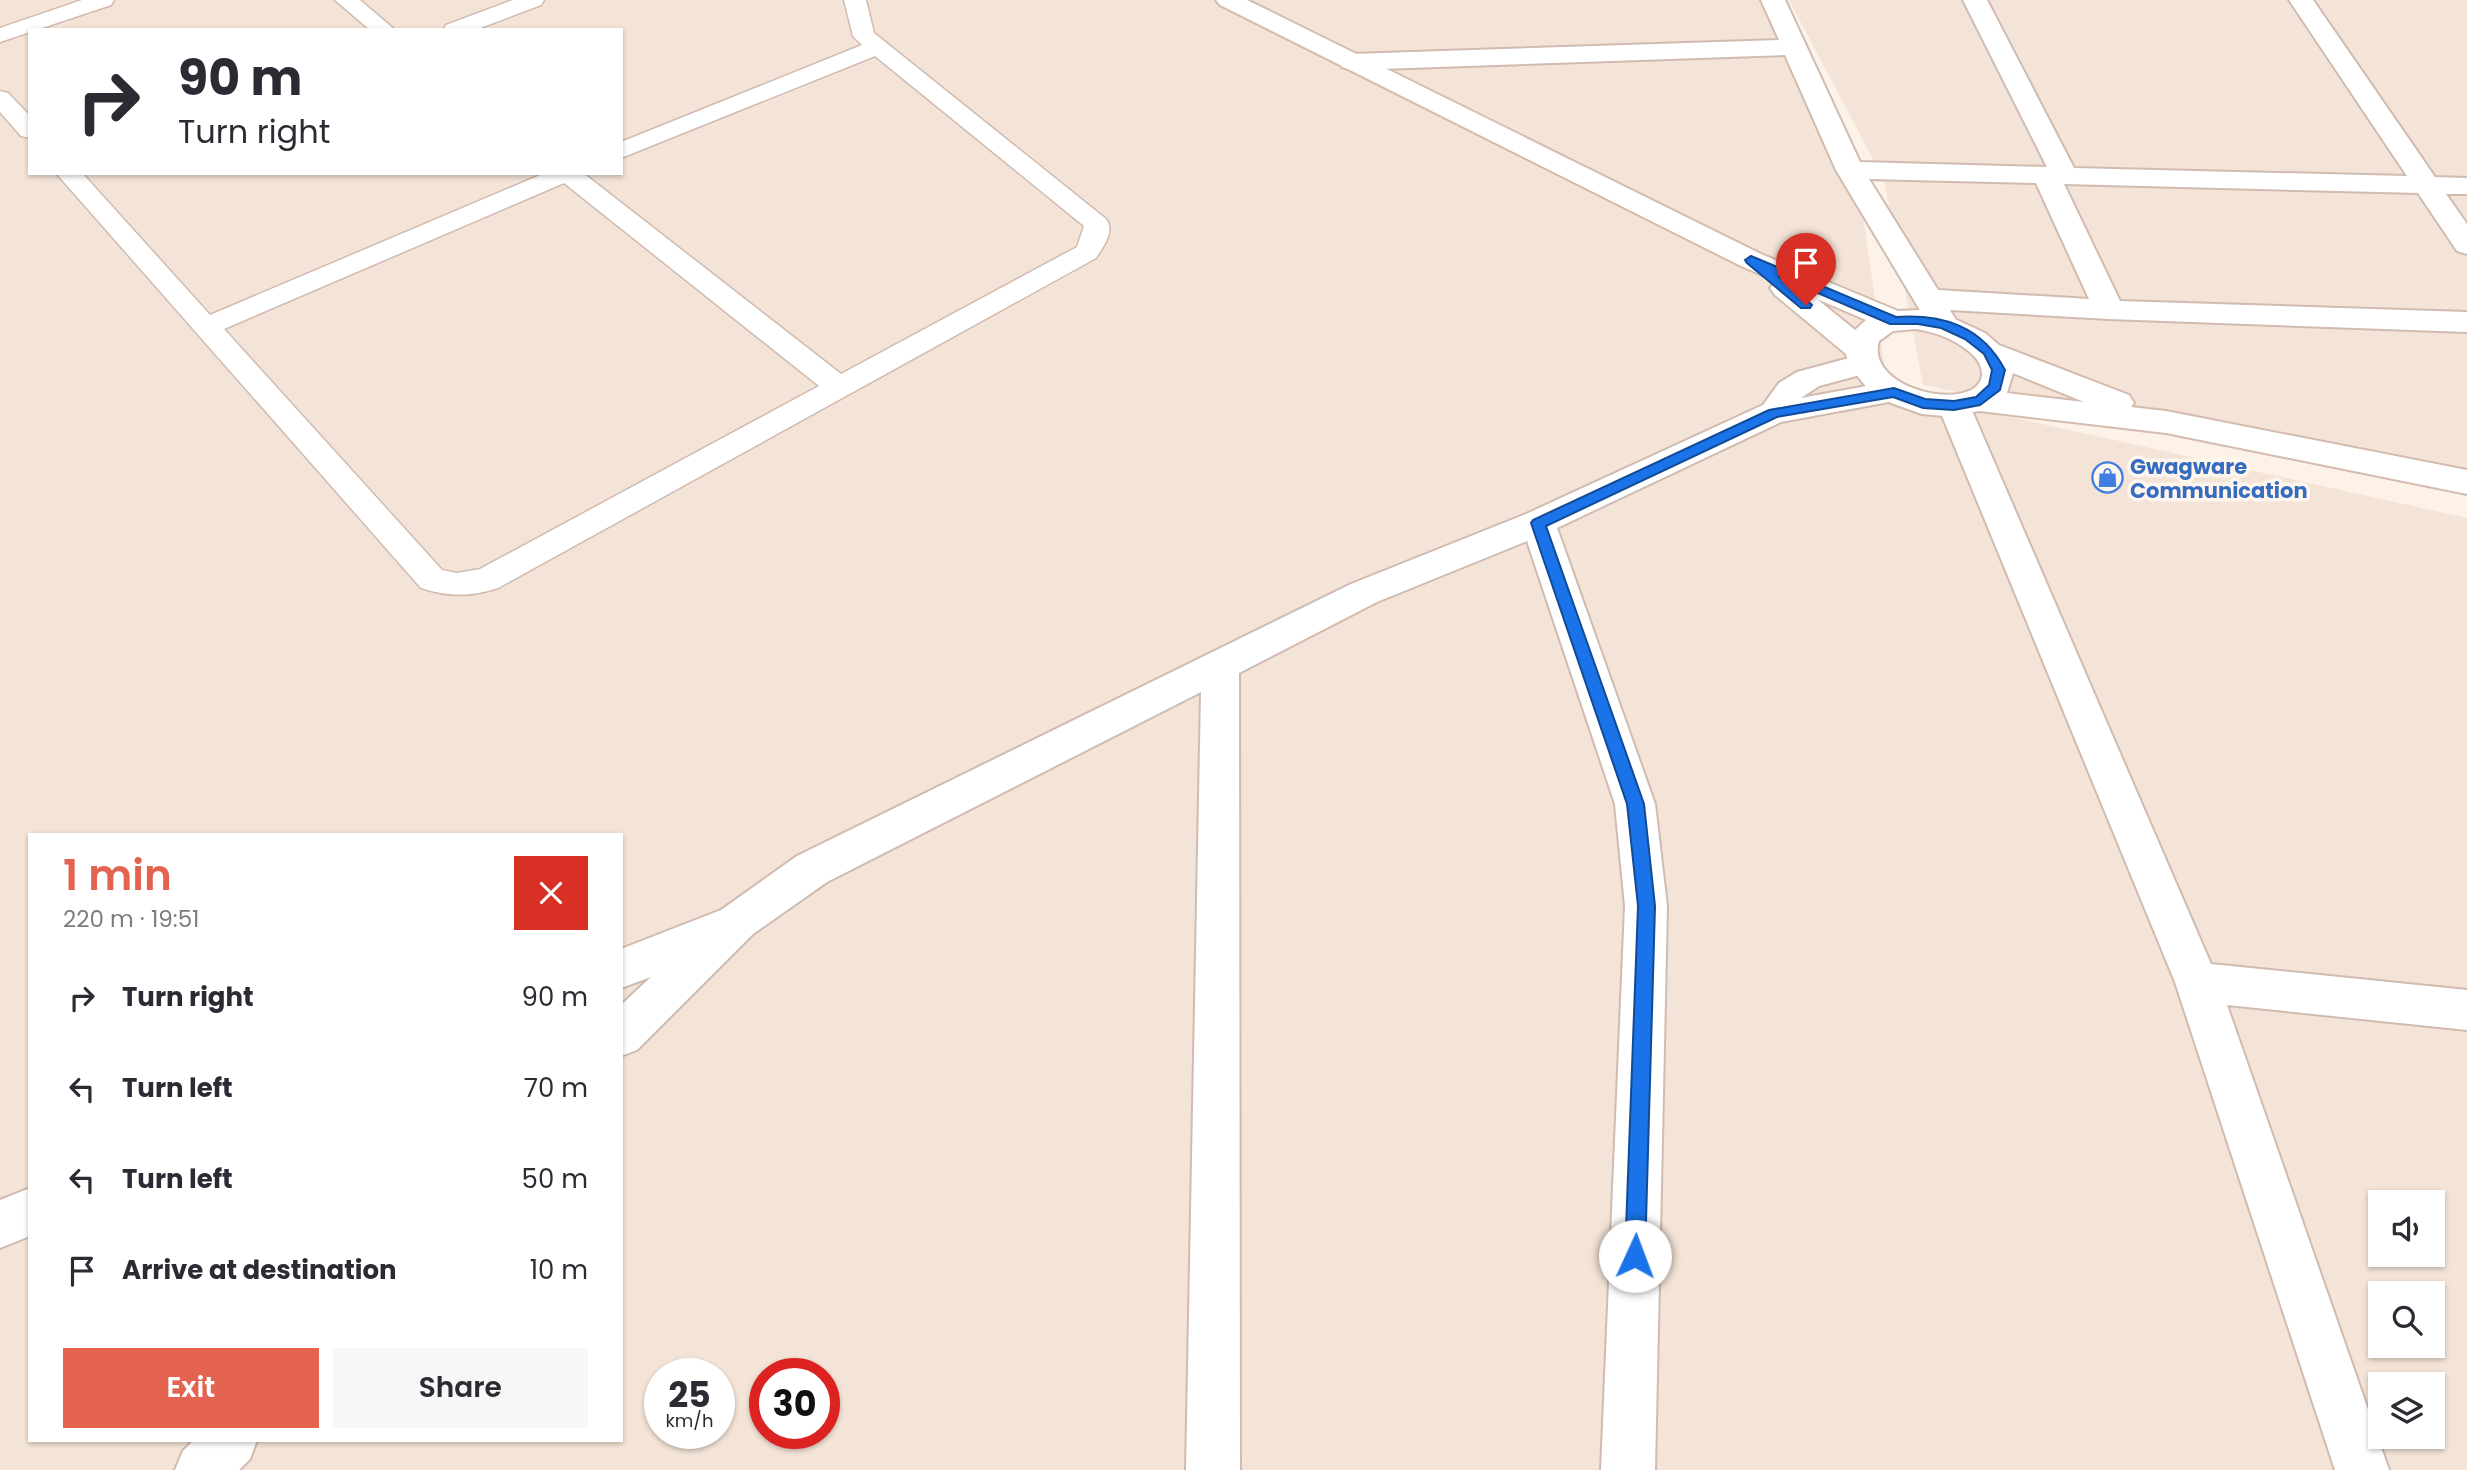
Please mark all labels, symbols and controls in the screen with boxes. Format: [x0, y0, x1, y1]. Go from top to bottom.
text: 90 m [178, 44, 302, 112]
icon: right [63, 56, 154, 147]
text: Turn right [178, 109, 330, 154]
pin [1776, 233, 1836, 305]
icon: arrive [1787, 244, 1825, 282]
place label: Gwagware Communication [2130, 452, 2308, 505]
shop icon: Gwagware Communication [2090, 461, 2124, 495]
text: 1 min [63, 846, 172, 905]
button: close [514, 856, 588, 930]
text: 220 m · 19:51 [63, 903, 199, 935]
icon: right [63, 979, 101, 1017]
text: Turn right [122, 979, 254, 1015]
text: 90 m [522, 979, 588, 1015]
icon: left [63, 1070, 101, 1108]
text: Turn left [122, 1070, 233, 1106]
text: 70 m [524, 1070, 588, 1106]
icon: left [63, 1161, 101, 1199]
text: Turn left [122, 1161, 233, 1197]
text: 50 m [522, 1161, 588, 1197]
map controls [2368, 1190, 2445, 1449]
button: sound [2368, 1190, 2445, 1267]
position arrow [1598, 1219, 1672, 1293]
icon: arrive [63, 1252, 101, 1290]
text: Arrive at destination [122, 1252, 397, 1288]
text: 10 m [530, 1252, 588, 1288]
button: search [2368, 1281, 2445, 1358]
button: Exit [63, 1348, 319, 1428]
button: Share [333, 1348, 588, 1428]
speed limit sign: 30 [749, 1358, 840, 1449]
text: 25 [668, 1370, 711, 1419]
button: layers [2368, 1372, 2445, 1449]
text: km/h [666, 1408, 713, 1433]

